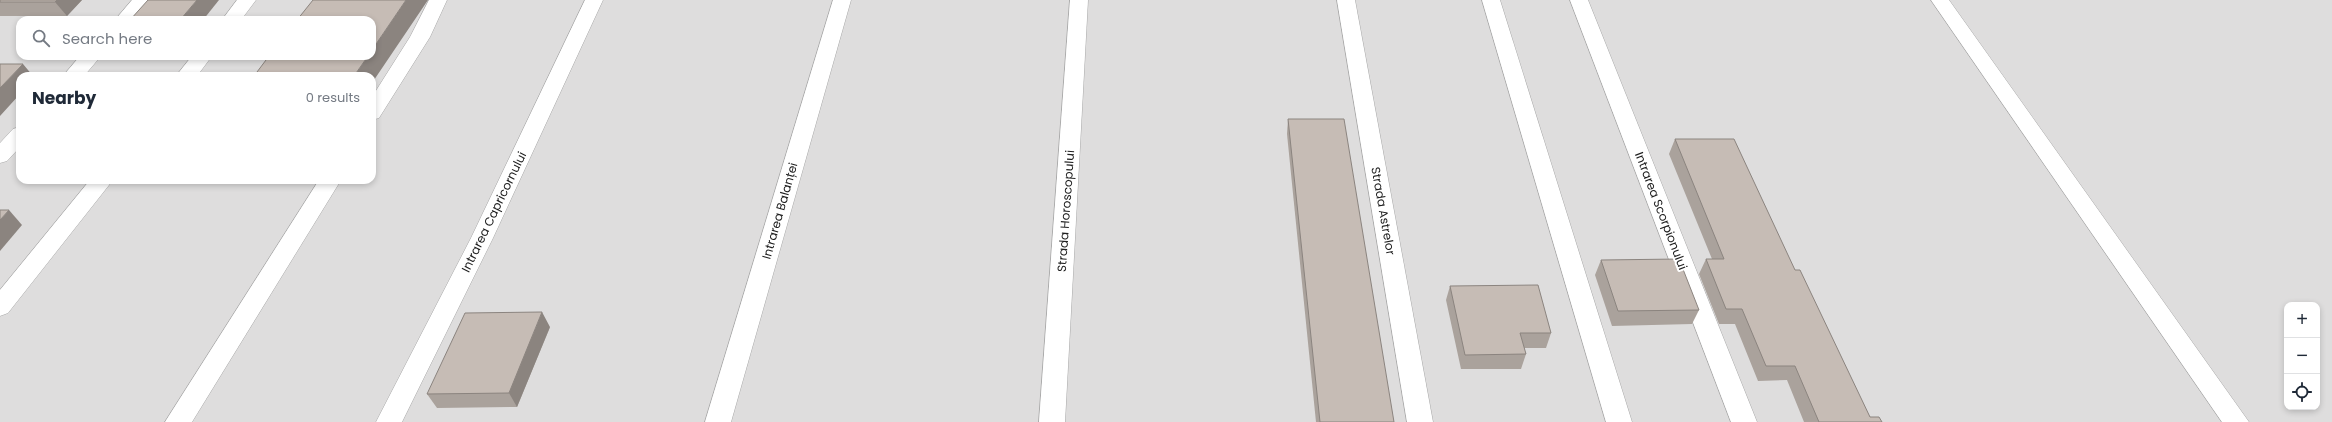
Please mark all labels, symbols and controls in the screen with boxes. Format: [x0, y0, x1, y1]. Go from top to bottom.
search box [16, 16, 376, 60]
icon: search [30, 27, 52, 49]
text: Search here [62, 28, 152, 49]
text: Nearby [32, 86, 96, 110]
text: 0 results [306, 88, 360, 107]
street label: Intrarea Capricornului [457, 149, 530, 275]
street label: Strada Horoscopului [1053, 149, 1078, 273]
street label: Intrarea Scorpionului [1631, 149, 1692, 272]
street label: Intrarea Balanței [758, 161, 801, 261]
street label: Strada Astrelor [1367, 166, 1400, 257]
map controls [2284, 302, 2320, 410]
button: + [2284, 302, 2320, 338]
button: − [2284, 338, 2320, 374]
button: locate [2284, 374, 2320, 410]

